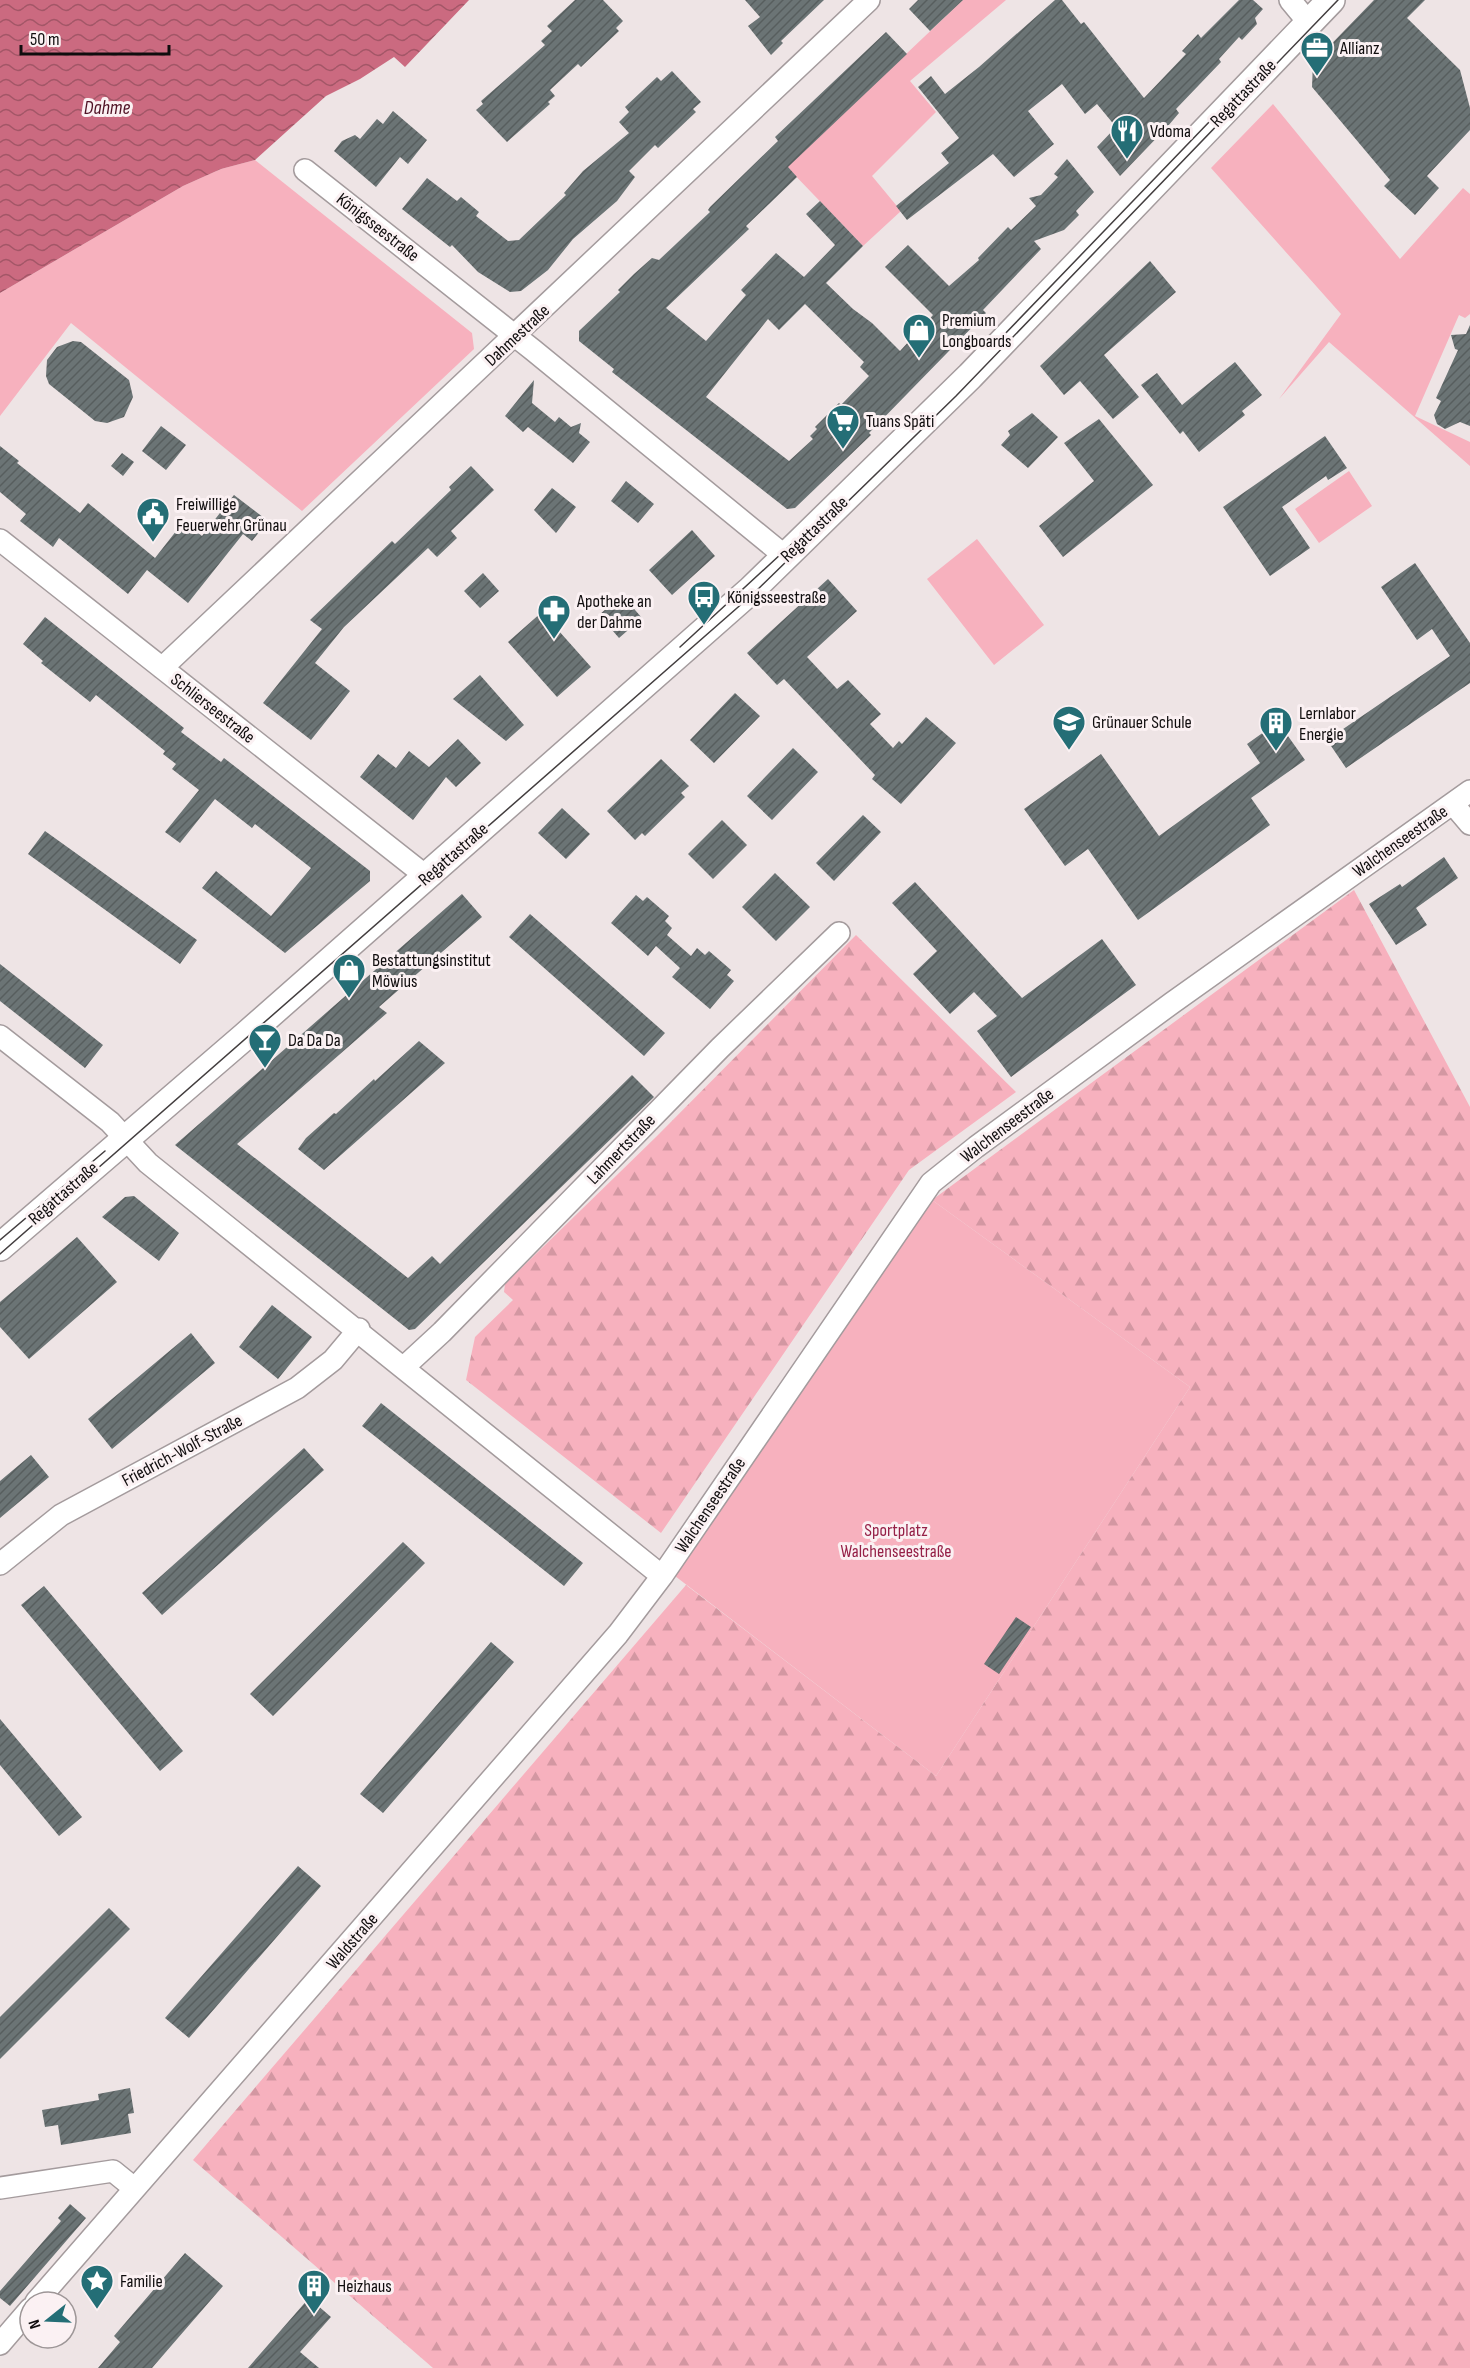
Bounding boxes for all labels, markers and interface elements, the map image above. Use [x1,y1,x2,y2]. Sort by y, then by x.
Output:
scale bar [21,18,170,56]
text: 50 m [30,29,60,50]
office icon: Allianz [1299,30,1335,77]
place label: Allianz [1339,38,1380,59]
street label: Regattastraße [1206,55,1281,131]
water label: Dahme [84,96,130,120]
restaurant icon: Vdoma [1109,113,1145,160]
place label: Vdoma [1150,121,1191,142]
street label: Königsseestraße [332,189,423,266]
street label: Dahmestraße [481,300,554,371]
place label: Premium Longboards [942,310,1012,352]
shop icon: Premium Longboards [901,312,937,359]
supermarket icon: Tuans Späti [825,403,861,450]
place label: Tuans Späti [866,411,934,432]
street label: Regattastraße [776,492,852,567]
place label: Freiwillige Feuerwehr Grünau [176,494,287,536]
public building icon: Freiwillige Feuerwehr Grünau [135,496,171,543]
bus stop icon: Königsseestraße [686,579,722,626]
place label: Königsseestraße [727,587,826,608]
place label: Apotheke an der Dahme [576,591,652,633]
pharmacy icon: Apotheke an der Dahme [536,593,572,640]
street label: Schlierseestraße [166,669,259,748]
place label: Lernlabor Energie [1299,703,1356,745]
school or university icon: Grünauer Schule [1051,704,1087,751]
building icon: Lernlabor Energie [1258,705,1294,752]
place label: Grünauer Schule [1092,712,1192,733]
street label: Walchenseestraße [1349,801,1452,882]
street label: Regattastraße [414,818,493,890]
place label: Bestattungsinstitut Möwius [372,950,491,992]
shop icon: Bestattungsinstitut Möwius [331,952,367,999]
bar icon: Da Da Da [247,1022,283,1069]
place label: Da Da Da [288,1030,341,1051]
street label: Walchenseestraße [957,1084,1058,1167]
street label: Lahmertstraße [583,1110,660,1189]
street label: Regattastraße [24,1157,103,1229]
street label: Friedrich-Wolf-Straße [119,1410,246,1491]
street label: Walchenseestraße [671,1453,750,1557]
park label: Sportplatz Walchenseestraße [841,1520,951,1562]
street label: Waldstraße [322,1909,382,1974]
place icon: Familie [79,2263,115,2310]
building icon: Heizhaus [296,2268,332,2315]
place label: Familie [120,2271,163,2292]
place label: Heizhaus [337,2276,392,2297]
north arrow [18,2290,78,2350]
text: N [25,2317,46,2331]

